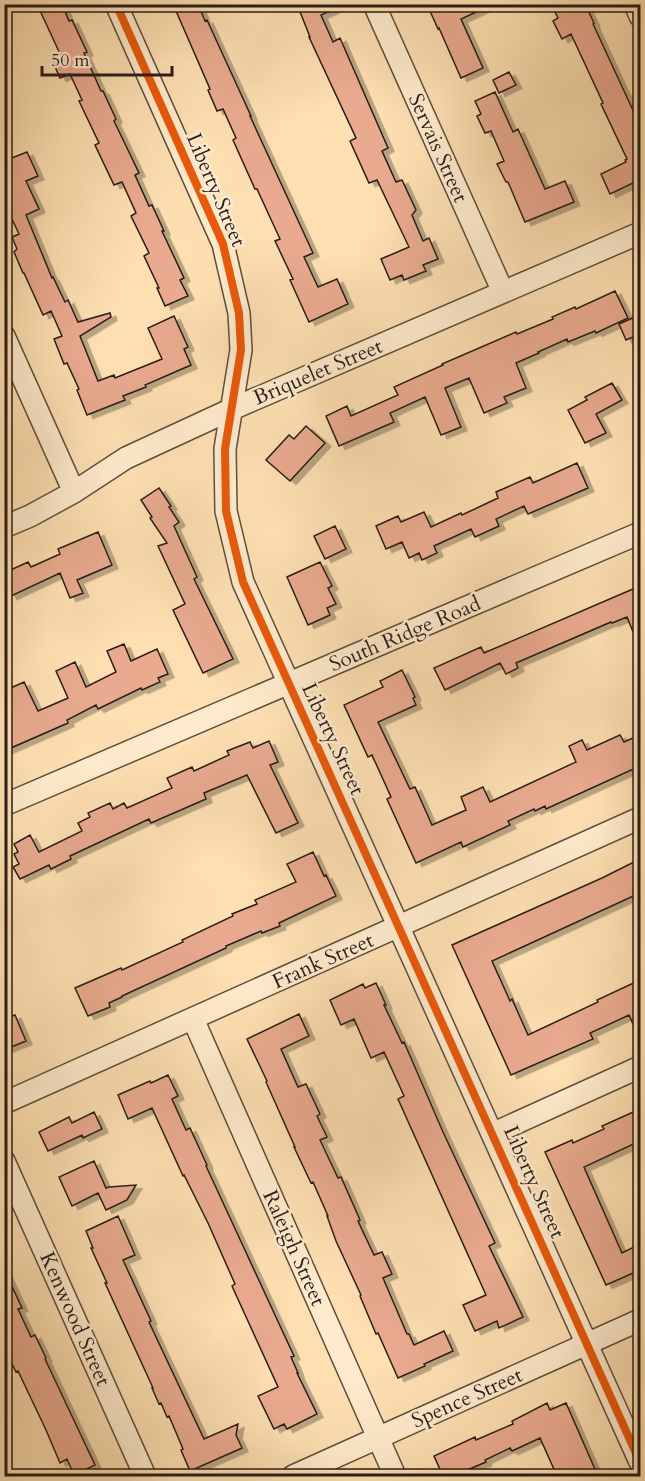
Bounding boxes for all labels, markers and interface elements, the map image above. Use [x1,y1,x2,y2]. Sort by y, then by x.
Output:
scale bar [42,39,172,77]
text: 50 m [51,48,90,73]
street label: Servais Street [401,89,475,207]
street label: Liberty Street [179,129,253,252]
street label: Briquelet Street [249,332,387,412]
street label: South Ridge Road [325,589,485,679]
street label: Liberty Street [294,678,372,800]
street label: Frank Street [268,926,379,996]
street label: Liberty Street [496,1121,572,1243]
street label: Raleigh Street [256,1186,333,1311]
street label: Kenwood Street [32,1247,118,1391]
street label: Spence Street [407,1361,527,1435]

